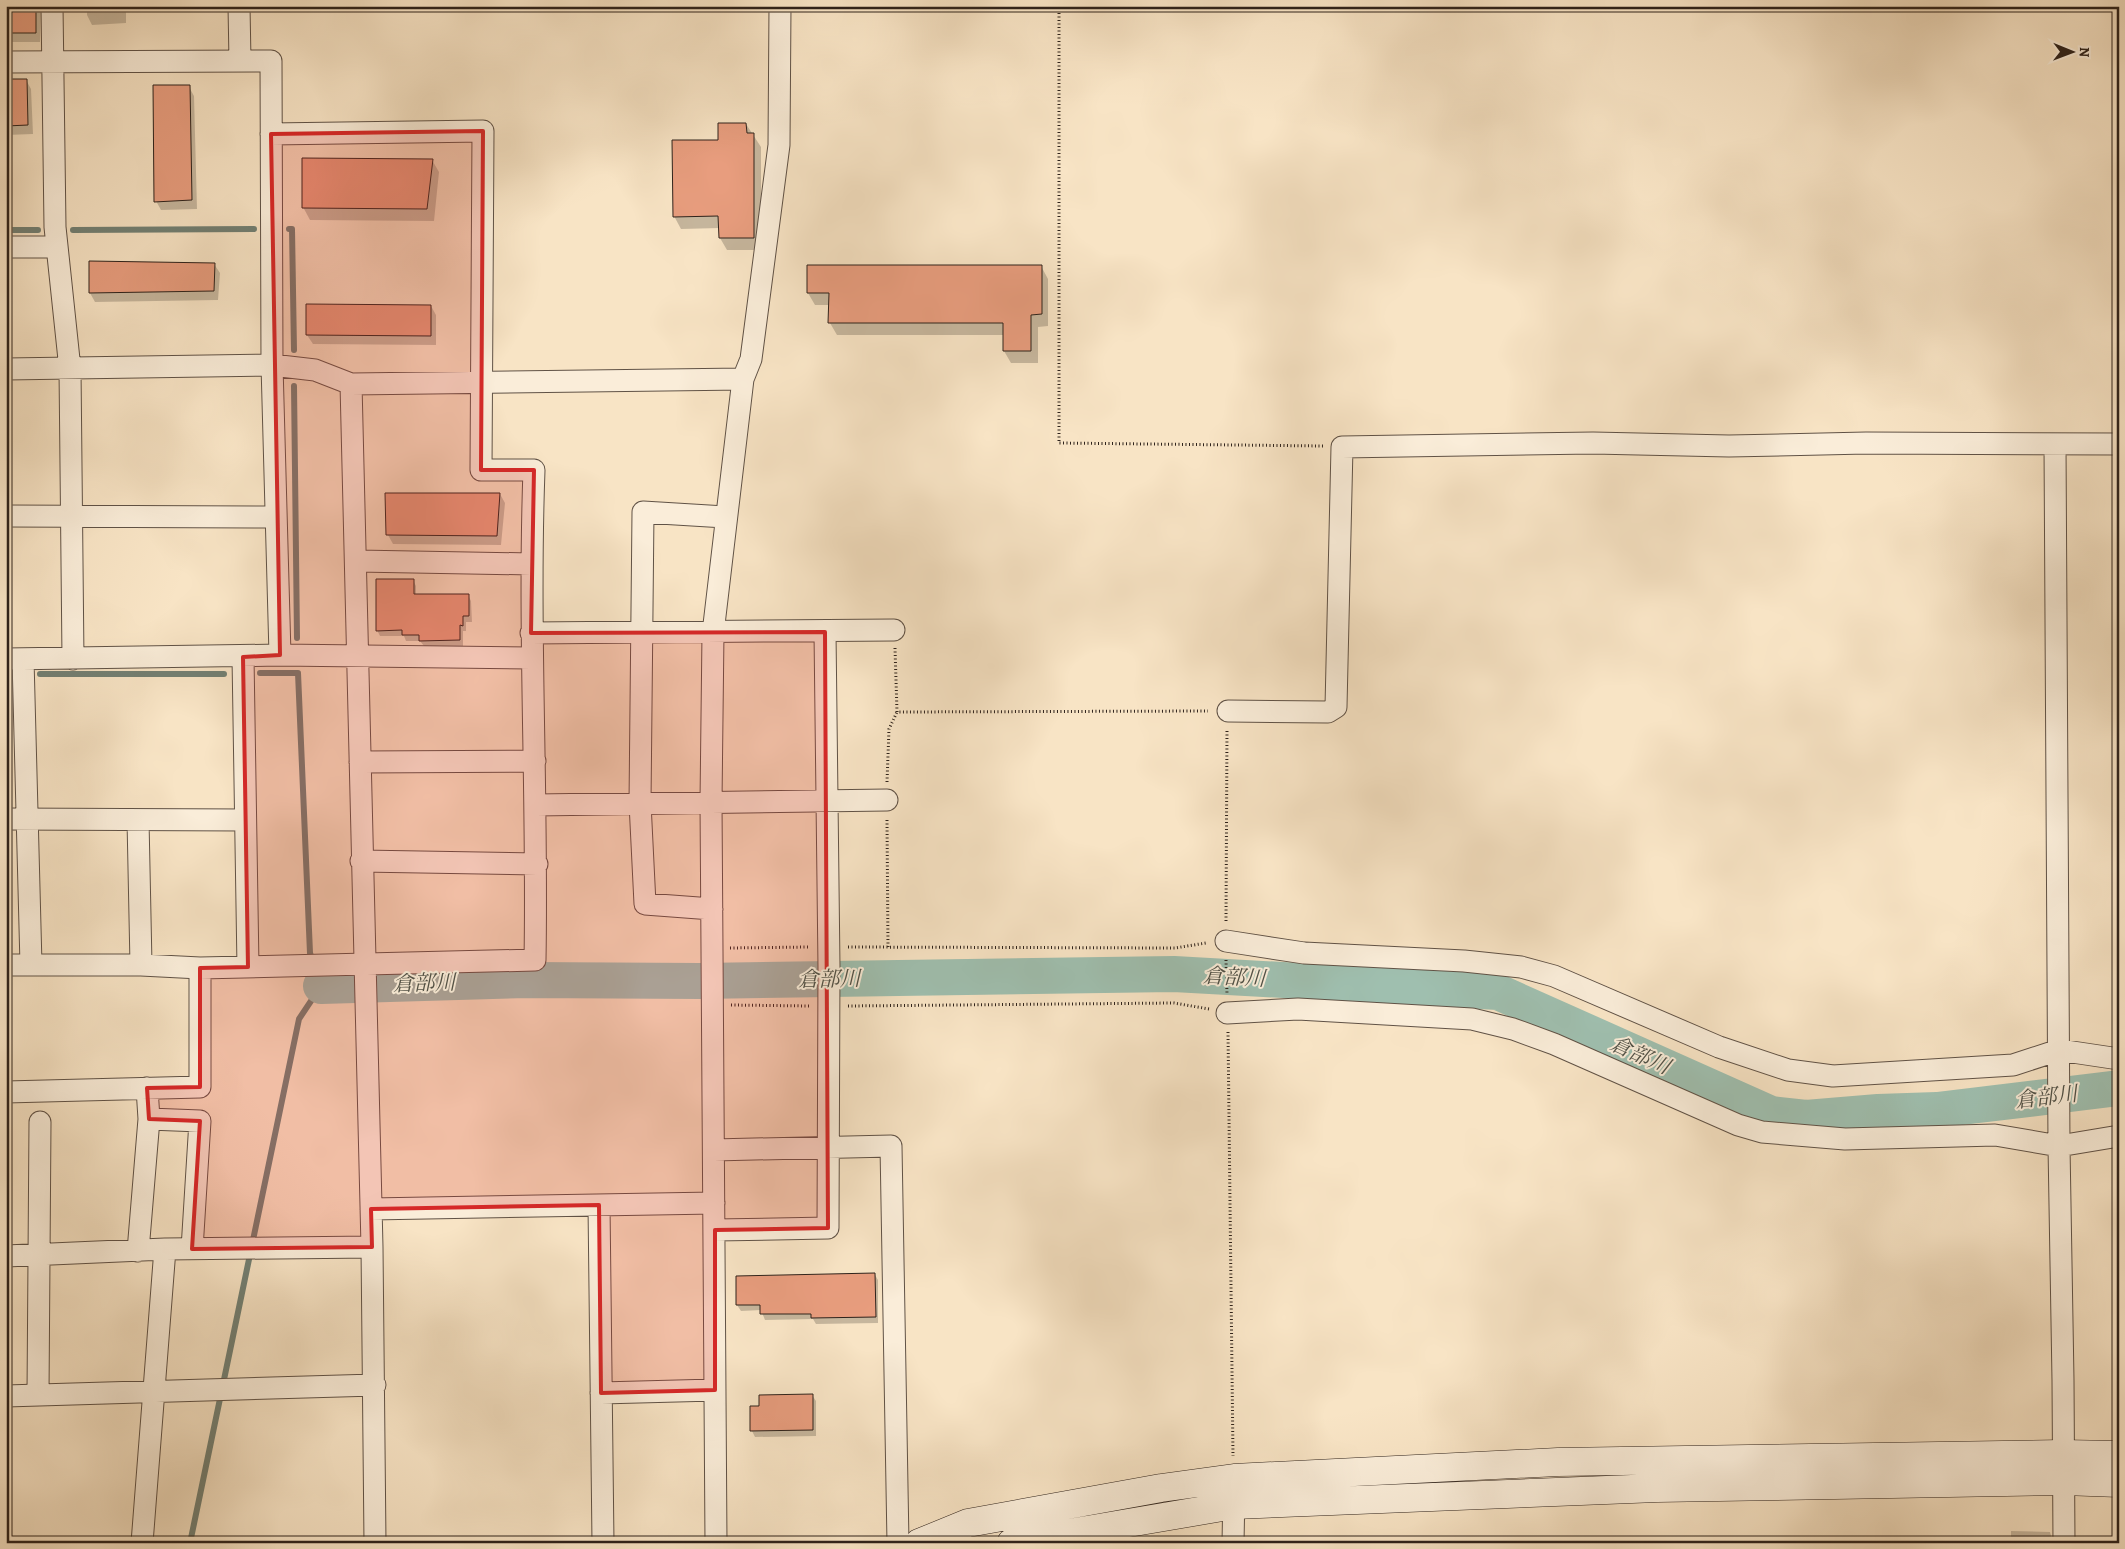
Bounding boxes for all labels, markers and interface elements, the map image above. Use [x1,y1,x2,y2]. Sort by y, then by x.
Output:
north arrow [2048,28,2098,78]
text: N [2075,47,2094,57]
water label: 倉部川 [1202,961,1268,993]
water label: 倉部川 [797,964,863,994]
water label: 倉部川 [392,968,458,998]
water label: 倉部川 [1606,1029,1676,1081]
water label: 倉部川 [2013,1079,2081,1115]

